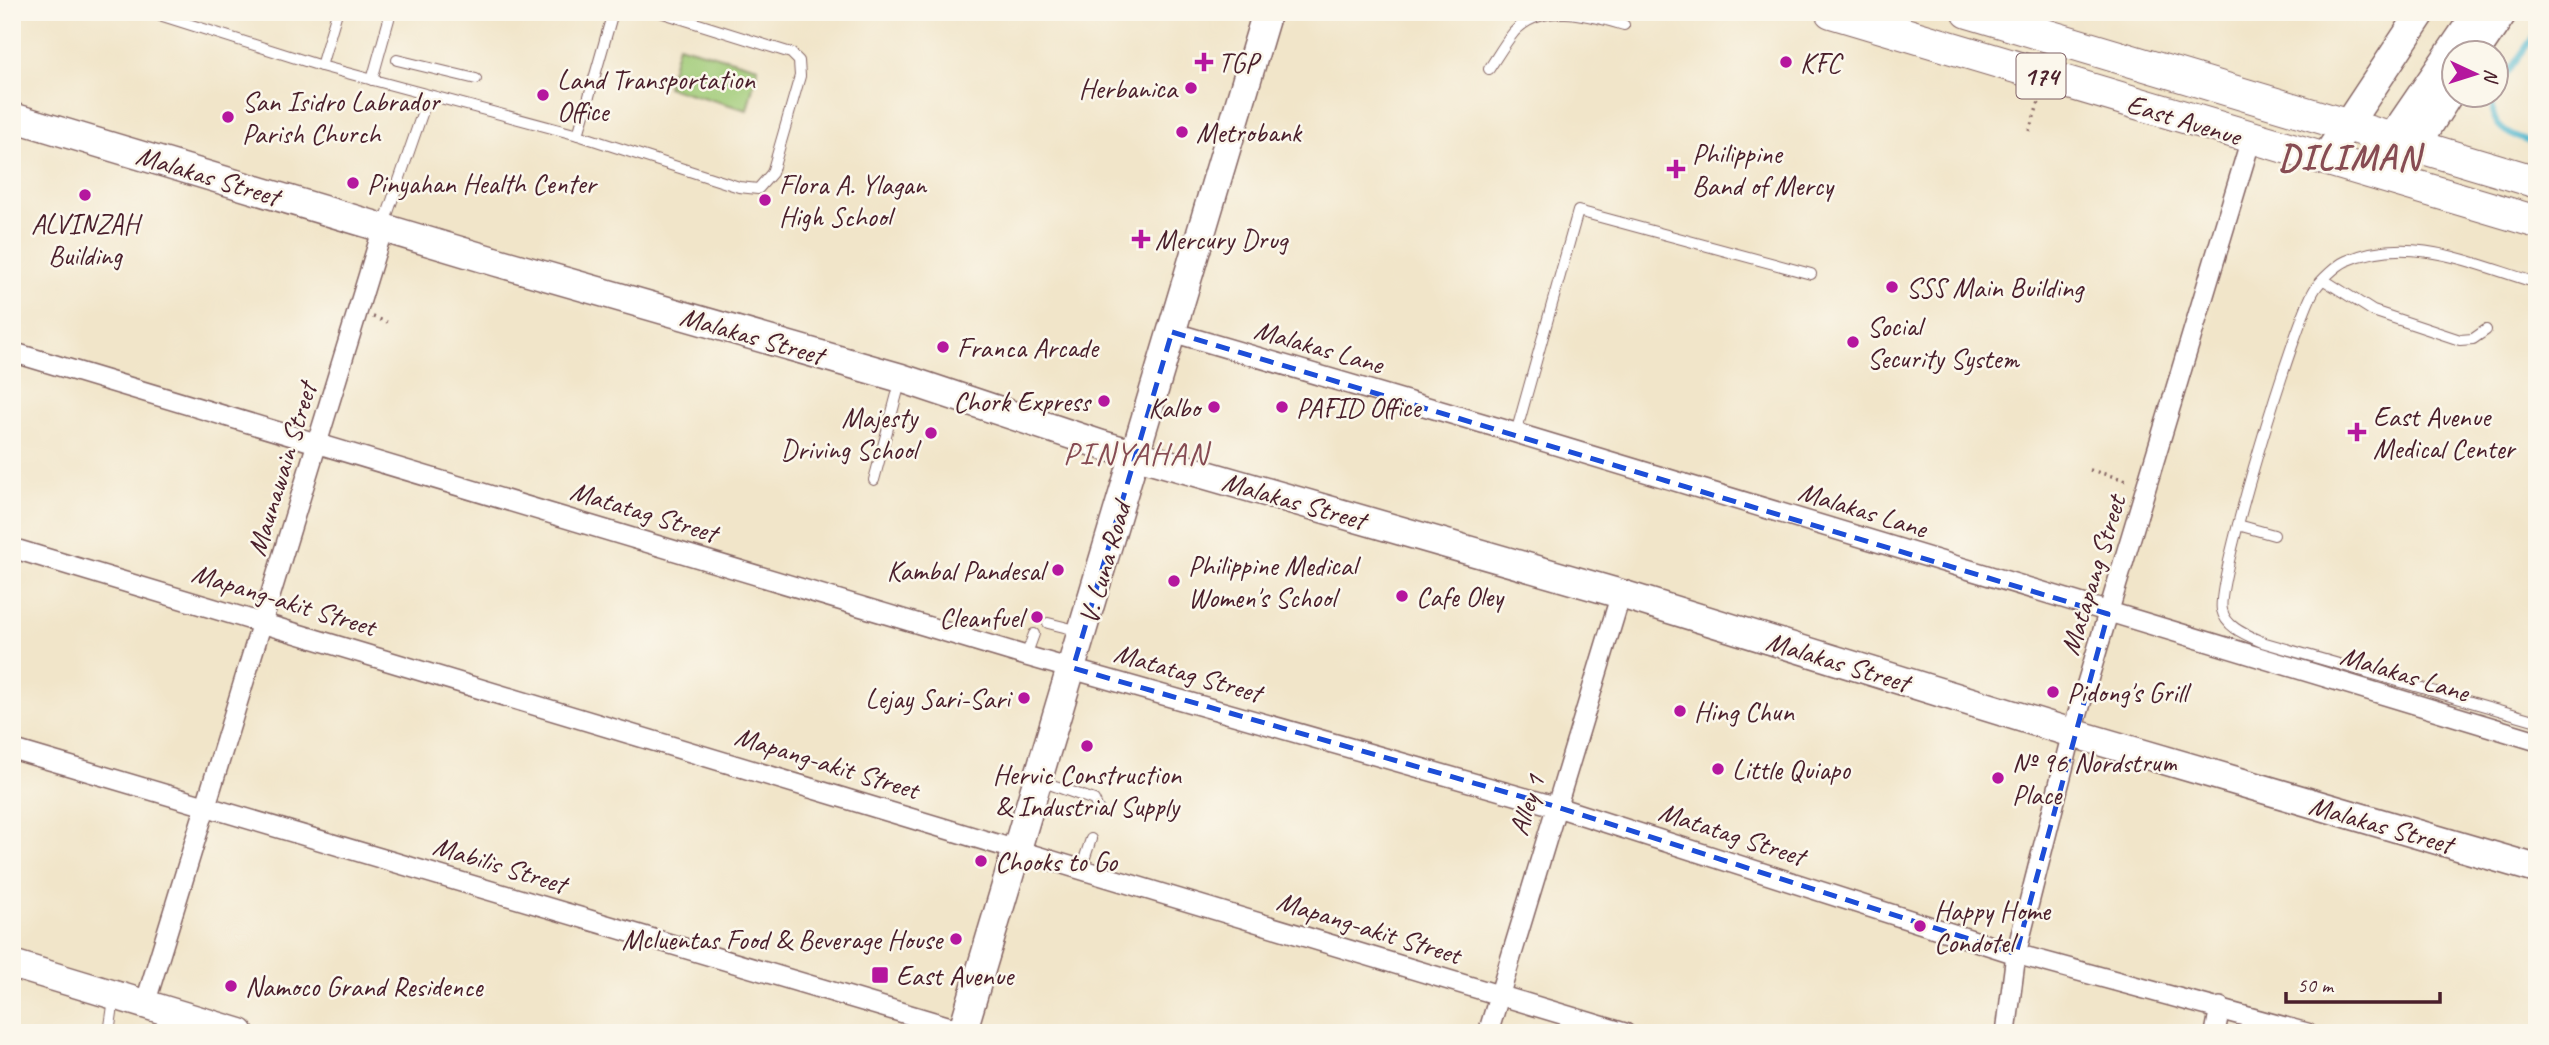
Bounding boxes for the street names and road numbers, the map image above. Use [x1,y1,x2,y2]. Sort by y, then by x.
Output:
road number: 174 [2016,54,2066,99]
street label: East Avenue [2123,86,2247,154]
street label: Malakas Street [132,137,287,215]
street label: Malakas Street [676,298,831,374]
street label: Malakas Lane [1250,311,1389,382]
street label: Maunawain Street [239,375,325,560]
street label: Malakas Street [1218,463,1373,539]
street label: Matatag Street [566,473,725,551]
street label: Malakas Lane [1795,473,1933,546]
street label: Matapang Street [2052,489,2134,659]
street label: V. Luna Road [1070,494,1140,628]
street label: Mapang-akit Street [188,555,382,645]
street label: Malakas Street [1762,623,1917,701]
street label: Matatag Street [1110,635,1269,711]
street label: Malakas Lane [2337,637,2475,710]
street label: Mapang-akit Street [731,718,925,808]
street label: Alley 1 [1501,769,1553,840]
street label: Malakas Street [2305,787,2460,863]
street label: Matatag Street [1654,793,1813,875]
street label: Mabilis Street [429,828,574,902]
street label: Mapang-akit Street [1273,883,1467,973]

